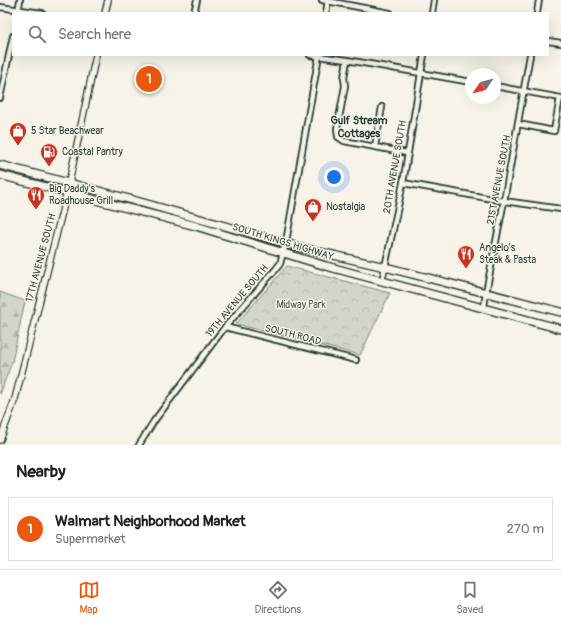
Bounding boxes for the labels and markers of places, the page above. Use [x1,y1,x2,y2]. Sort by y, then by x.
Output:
pin: 1 [136,64,162,94]
shop icon: 5 Star Beachwear [8,121,28,146]
place label: 5 Star Beachwear [31,125,104,137]
fuel station icon: Coastal Pantry [39,142,59,167]
place label: Coastal Pantry [62,146,124,158]
place label: Big Daddy's Roadhouse Grill [49,183,113,207]
restaurant icon: Big Daddy's Roadhouse Grill [26,185,46,210]
shop icon: Nostalgia [303,197,323,222]
place label: Nostalgia [326,201,365,213]
place label: Angelo's Steak & Pasta [479,242,536,266]
restaurant icon: Angelo's Steak & Pasta [456,244,476,269]

